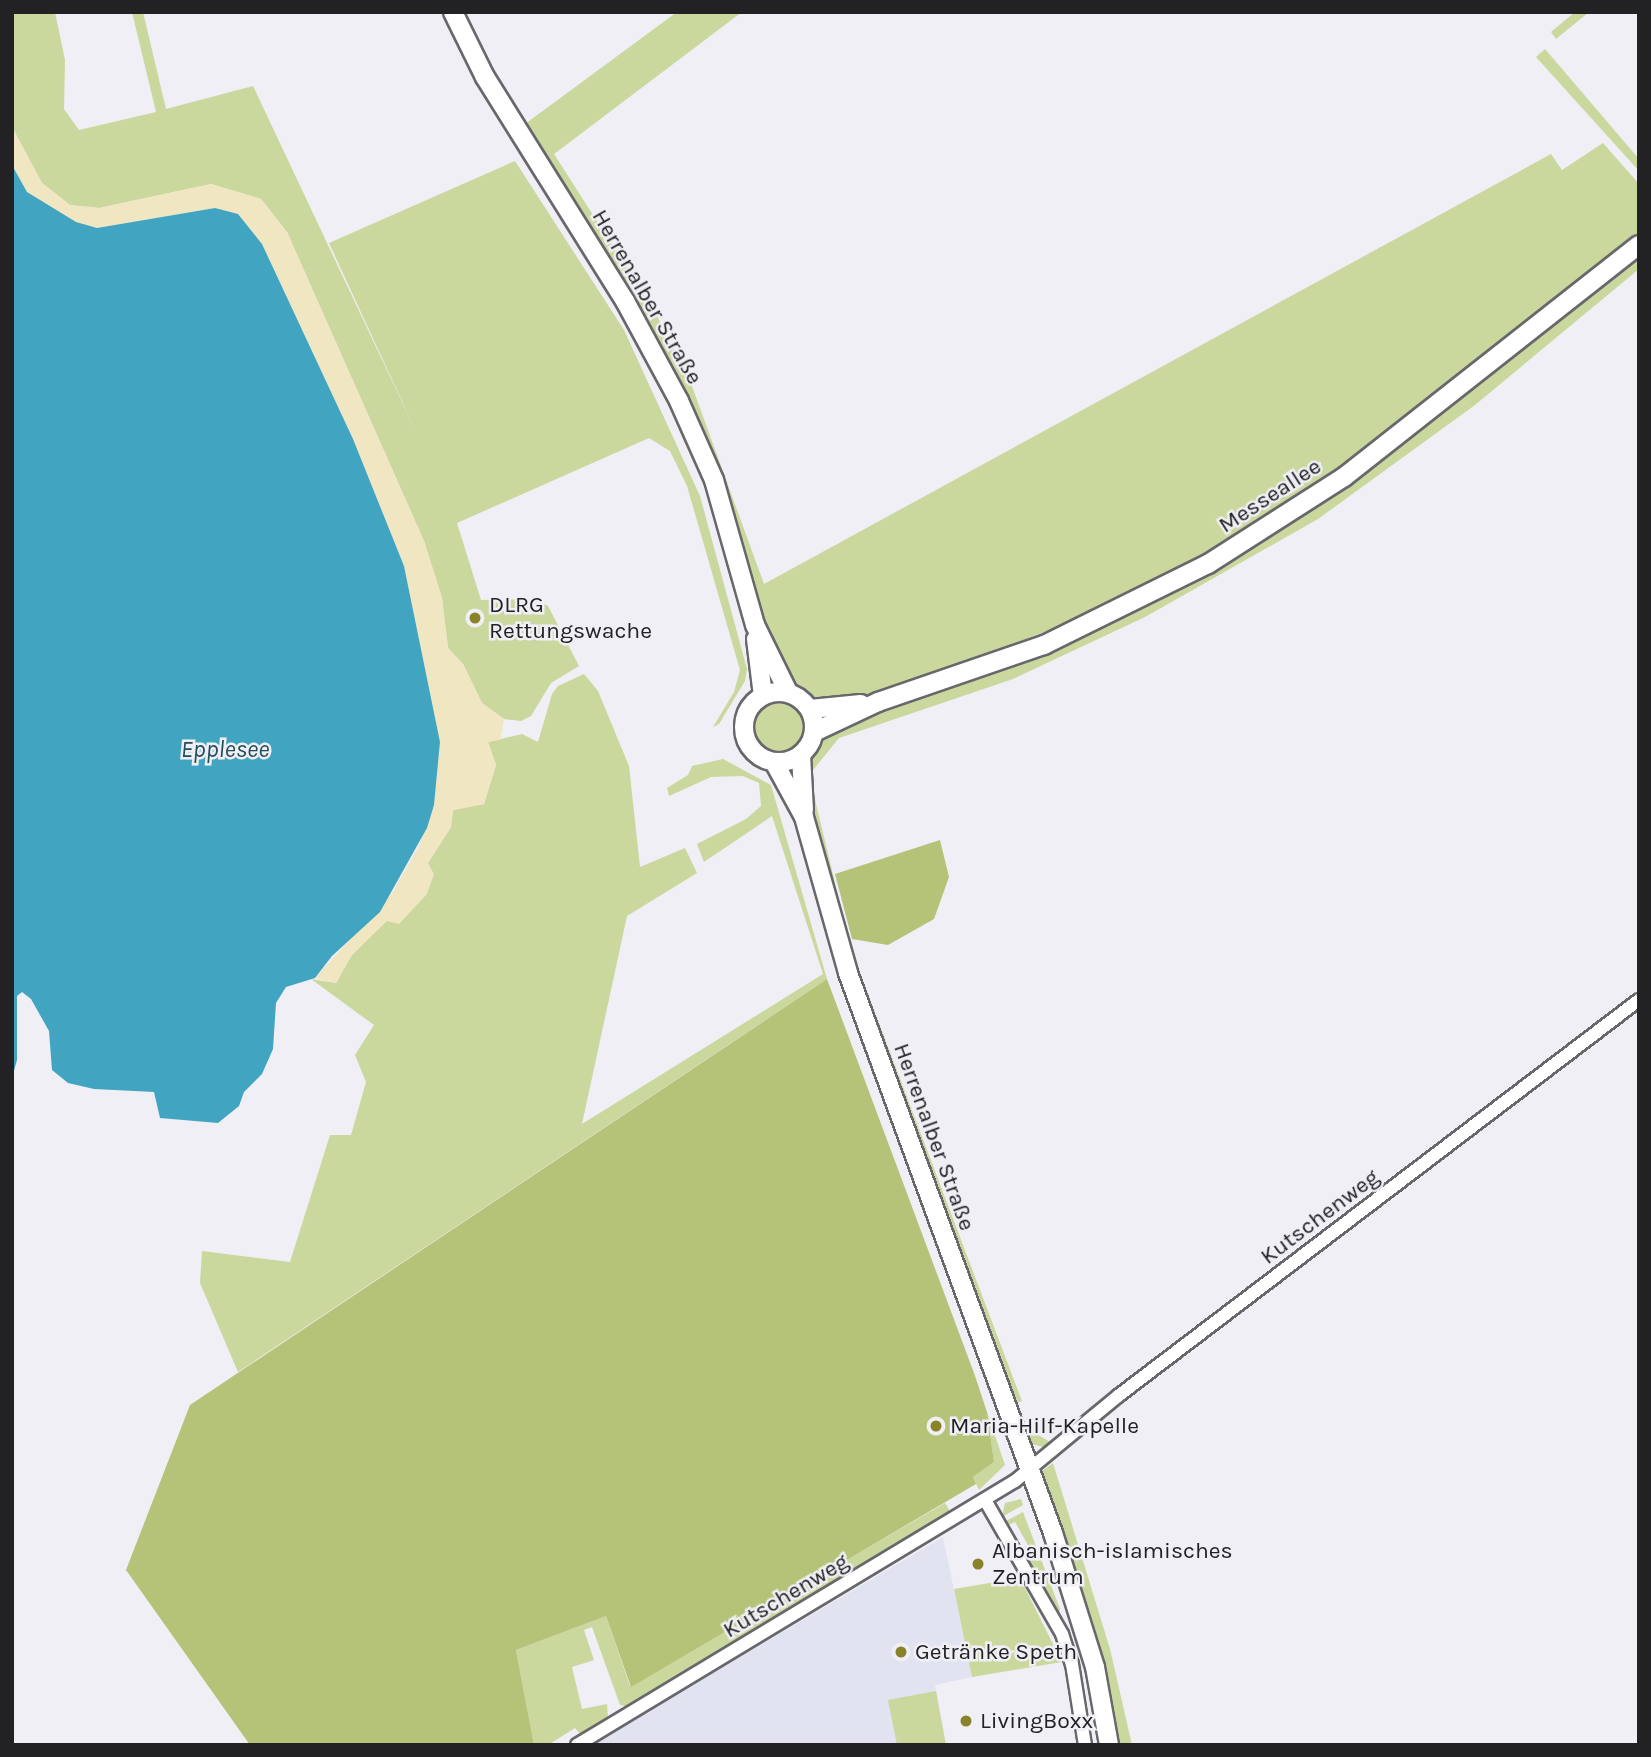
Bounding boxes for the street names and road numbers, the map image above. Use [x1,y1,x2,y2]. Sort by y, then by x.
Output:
street label: Herrenalber Straße [586,205,708,389]
street label: Messeallee [1214,453,1326,539]
street label: Herrenalber Straße [887,1040,981,1234]
street label: Kutschenweg [1255,1163,1385,1271]
street label: Kutschenweg [718,1548,854,1644]

